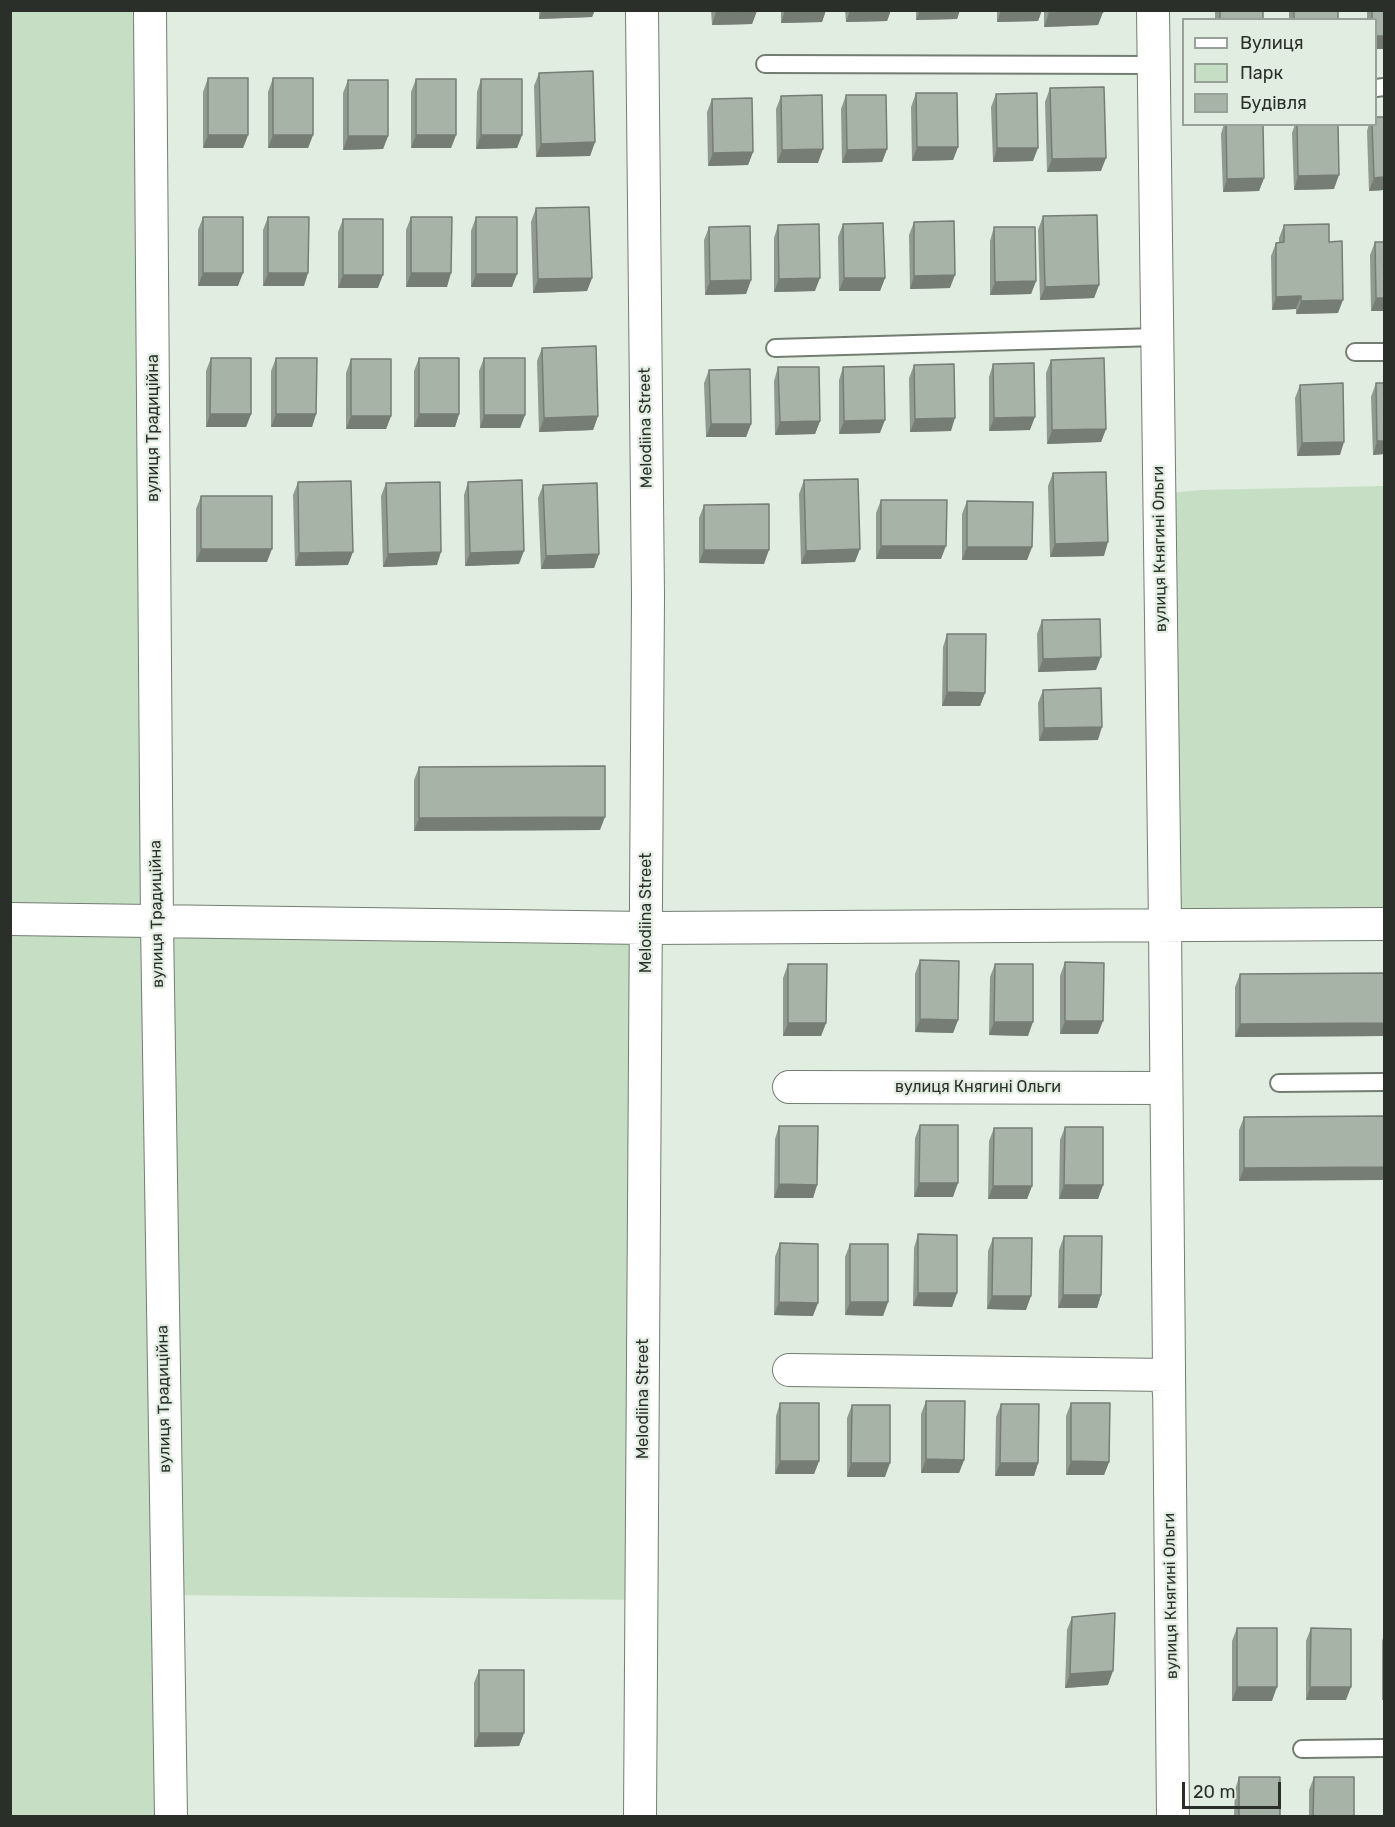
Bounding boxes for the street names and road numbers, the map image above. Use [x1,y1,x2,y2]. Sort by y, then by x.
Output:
street label: вулиця Традиційна [143,354,163,502]
street label: Melodiina Street [635,367,657,489]
street label: вулиця Княгині Ольги [1149,466,1171,632]
street label: вулиця Традиційна [146,840,168,988]
street label: Melodiina Street [636,853,656,973]
street label: вулиця Княгині Ольги [895,1077,1061,1097]
street label: вулиця Традиційна [153,1325,175,1473]
street label: Melodiina Street [633,1339,653,1459]
street label: вулиця Княгині Ольги [1160,1513,1182,1679]

